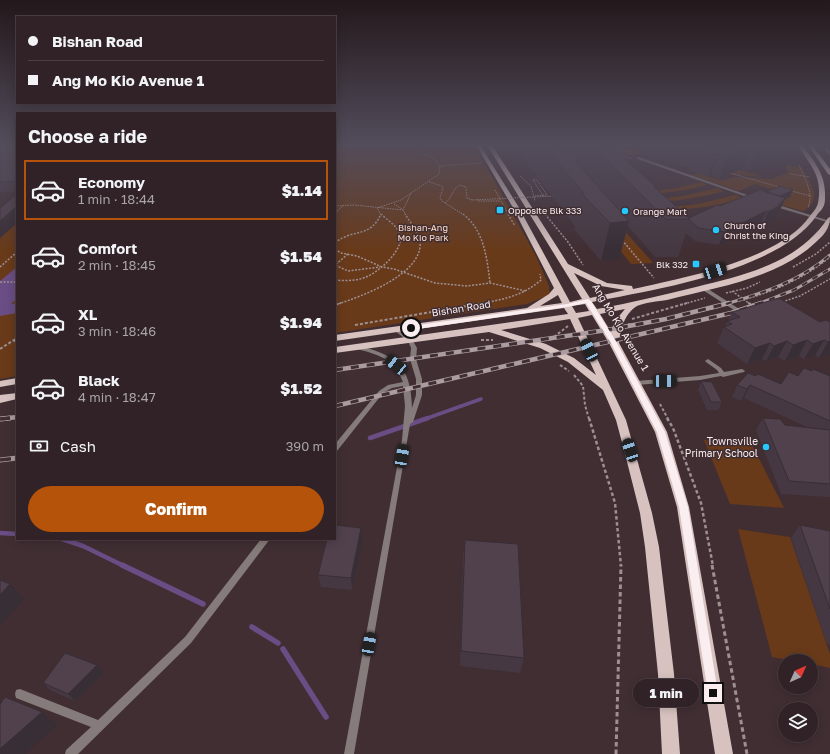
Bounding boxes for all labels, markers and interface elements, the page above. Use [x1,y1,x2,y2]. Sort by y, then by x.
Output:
text: Bishan Road [52,32,143,50]
text: Ang Mo Kio Avenue 1 [52,71,204,89]
text: Choose a ride [28,125,147,147]
icon: car [30,172,66,208]
text: Economy [78,173,145,191]
text: $1.14 [282,181,322,199]
text: 1 min · 18:44 [78,191,155,207]
marker: Opposite Blk 333 [495,205,505,215]
place label: Opposite Blk 333 [508,205,581,216]
marker: Orange Mart [620,206,630,216]
place label: Orange Mart [633,206,687,217]
place label: Church of Christ the King [724,220,789,241]
park label: Bishan-Ang Mo Kio Park [397,222,449,243]
marker: Church of Christ the King [711,225,721,235]
icon: car [30,238,66,274]
text: Comfort [78,239,137,257]
text: $1.54 [280,247,322,265]
text: 2 min · 18:45 [78,257,156,273]
place label: Blk 332 [656,259,688,270]
marker: Blk 332 [691,259,701,269]
car [702,262,728,280]
street label: Ang Mo Kio Avenue 1 [590,281,652,373]
street label: Bishan Road [431,297,491,319]
icon: car [30,304,66,340]
text: XL [78,305,97,323]
text: $1.94 [280,313,322,331]
route start [402,319,420,337]
text: 3 min · 18:46 [78,323,156,339]
car [578,337,600,363]
car [383,353,409,377]
icon: car [30,370,66,406]
text: Black [78,371,120,389]
car [653,375,677,387]
text: $1.52 [280,379,322,397]
text: 4 min · 18:47 [78,389,156,405]
icon: cash [28,435,50,457]
place label: Townsville Primary School [685,435,758,459]
text: Cash [60,437,96,455]
car [621,437,639,463]
text: 390 m [286,438,324,454]
marker: Townsville Primary School [761,442,771,452]
car [394,443,410,469]
button: Confirm [28,486,324,532]
car [361,631,377,657]
north arrow [778,654,818,694]
map controls [778,654,818,742]
callout: 1 min [633,679,699,707]
route end [704,684,722,702]
text: 1 min [649,685,683,701]
button: layers [778,702,818,742]

